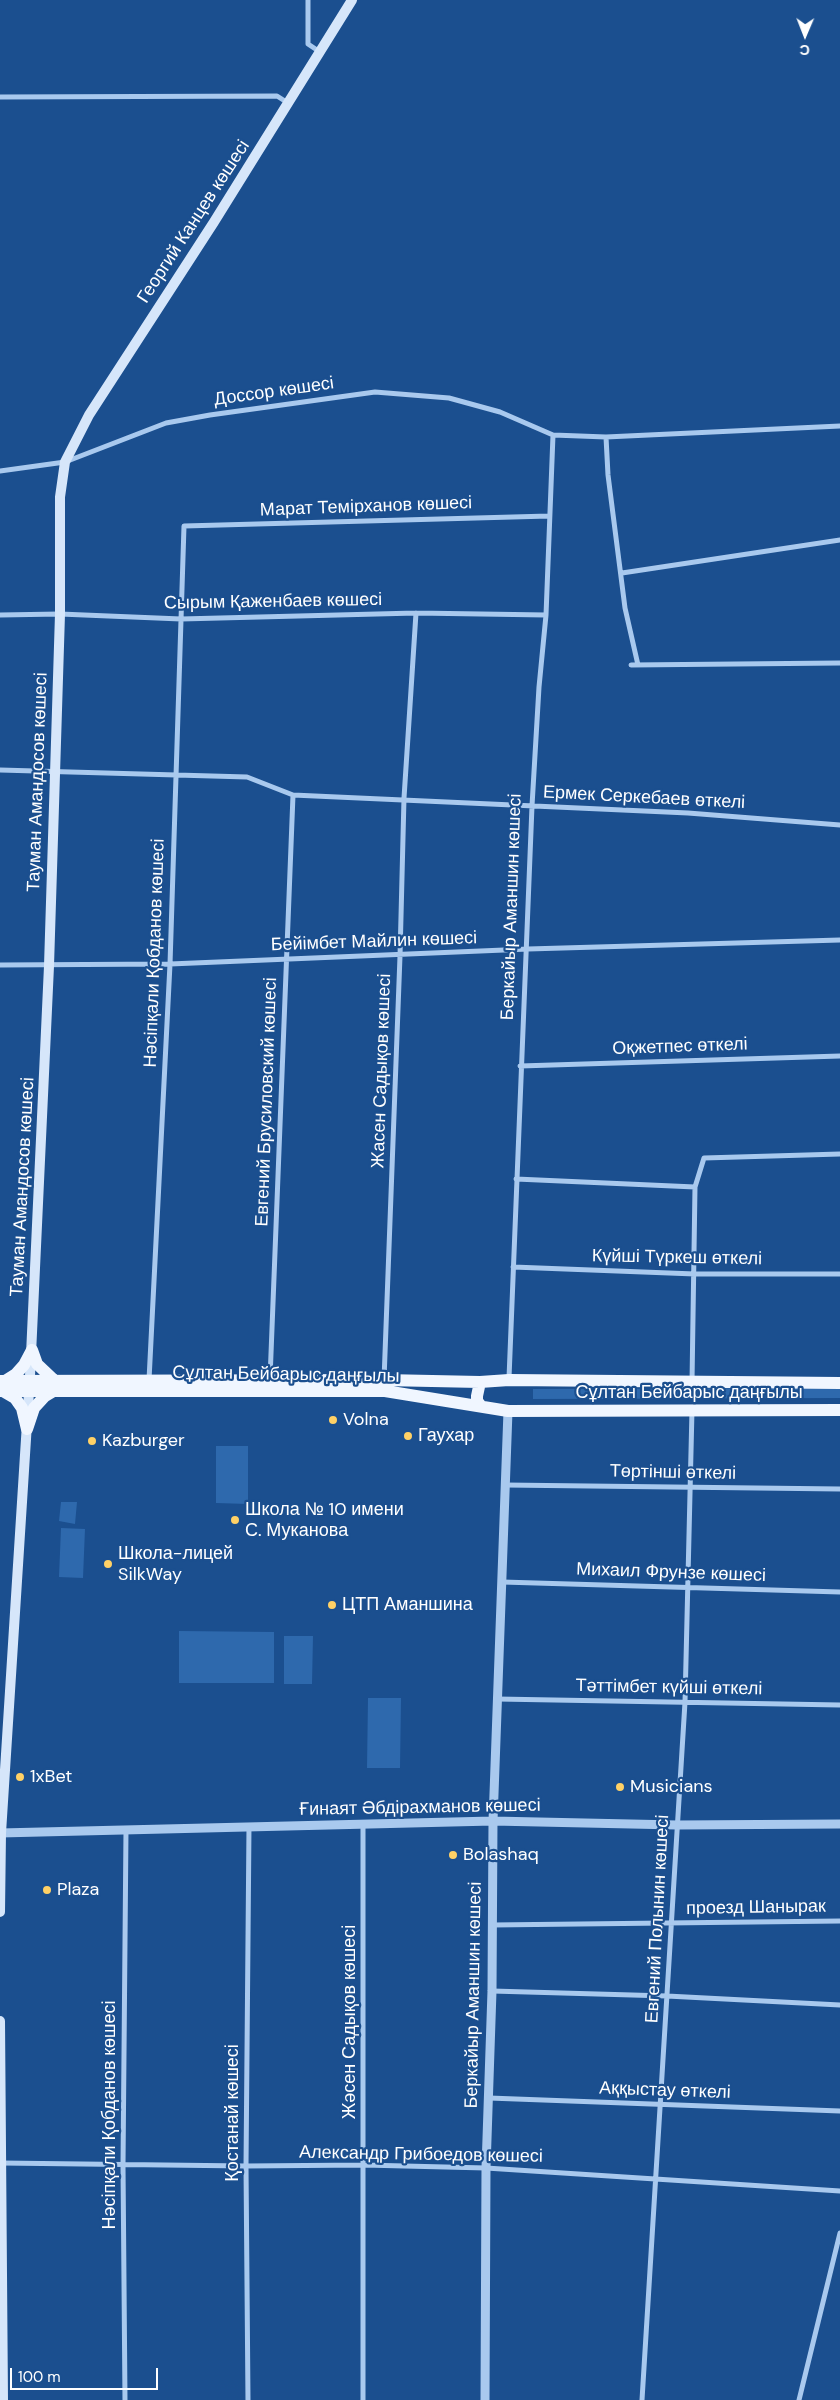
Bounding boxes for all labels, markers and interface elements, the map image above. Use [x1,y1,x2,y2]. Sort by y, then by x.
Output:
north arrow [780,10,830,60]
text: С [800,41,810,59]
street label: Георгий Канцев көшесі [133,136,255,308]
street label: Доссор көшесі [213,373,335,411]
street label: Марат Темірханов көшесі [259,492,473,522]
street label: Сырым Қаженбаев көшесі [164,589,382,615]
street label: Тауман Амандосов көшесі [23,672,53,892]
street label: Ермек Серкебаев өткелі [542,782,746,814]
street label: Беркайыр Аманшин көшесі [497,793,527,1021]
street label: Нәсіпқали Қобданов көшесі [140,838,170,1068]
street label: Бейімбет Майлин көшесі [270,928,478,956]
street label: Жасен Садықов көшесі [368,973,396,1169]
street label: Евгений Брусиловский көшесі [252,977,282,1227]
street label: Оқжетпес өткелі [612,1034,748,1060]
street label: Тауман Амандосов көшесі [6,1077,40,1297]
street label: Күйші Түркеш өткелі [592,1246,762,1270]
street label: Сұлтан Бейбарыс даңғылы [172,1362,400,1388]
street label: Сұлтан Бейбарыс даңғылы [575,1382,803,1404]
place label: Volna [343,1409,389,1431]
marker: Volna [327,1414,339,1426]
place label: Гаухар [418,1425,474,1447]
place label: Kazburger [102,1430,185,1452]
marker: Гаухар [402,1430,414,1442]
marker: Kazburger [86,1435,98,1447]
street label: Төртінші өткелі [610,1461,736,1485]
place label: Школа № 10 имени С. Муканова [245,1499,404,1542]
marker: Школа № 10 имени С. Муканова [229,1514,241,1526]
place label: Школа-лицей SilkWay [118,1543,233,1586]
marker: Школа-лицей SilkWay [102,1558,114,1570]
street label: Михаил Фрунзе көшесі [576,1559,766,1587]
place label: ЦТП Аманшина [342,1594,473,1616]
marker: ЦТП Аманшина [326,1599,338,1611]
street label: Тәттімбет күйші өткелі [576,1676,762,1700]
place label: 1xBet [30,1766,72,1788]
marker: 1xBet [14,1771,26,1783]
place label: Musicians [630,1776,713,1798]
marker: Musicians [614,1781,626,1793]
street label: Ғинаят Әбдірахманов көшесі [299,1795,541,1821]
street label: Евгений Полынин көшесі [642,1814,674,2024]
place label: Bolashaq [463,1844,539,1866]
marker: Bolashaq [447,1849,459,1861]
place label: Plaza [57,1879,99,1901]
street label: Беркайыр Аманшин көшесі [461,1881,487,2109]
marker: Plaza [41,1884,53,1896]
street label: проезд Шанырак [686,1896,826,1920]
street label: Жәсен Садықов көшесі [339,1925,361,2119]
street label: Нәсіпқали Қобданов көшесі [99,2000,121,2230]
street label: Қостанай көшесі [222,2044,244,2182]
street label: Аққыстау өткелі [599,2078,731,2104]
street label: Александр Грибоедов көшесі [299,2142,543,2168]
scale bar [12,2358,160,2390]
text: 100 m [18,2367,61,2387]

